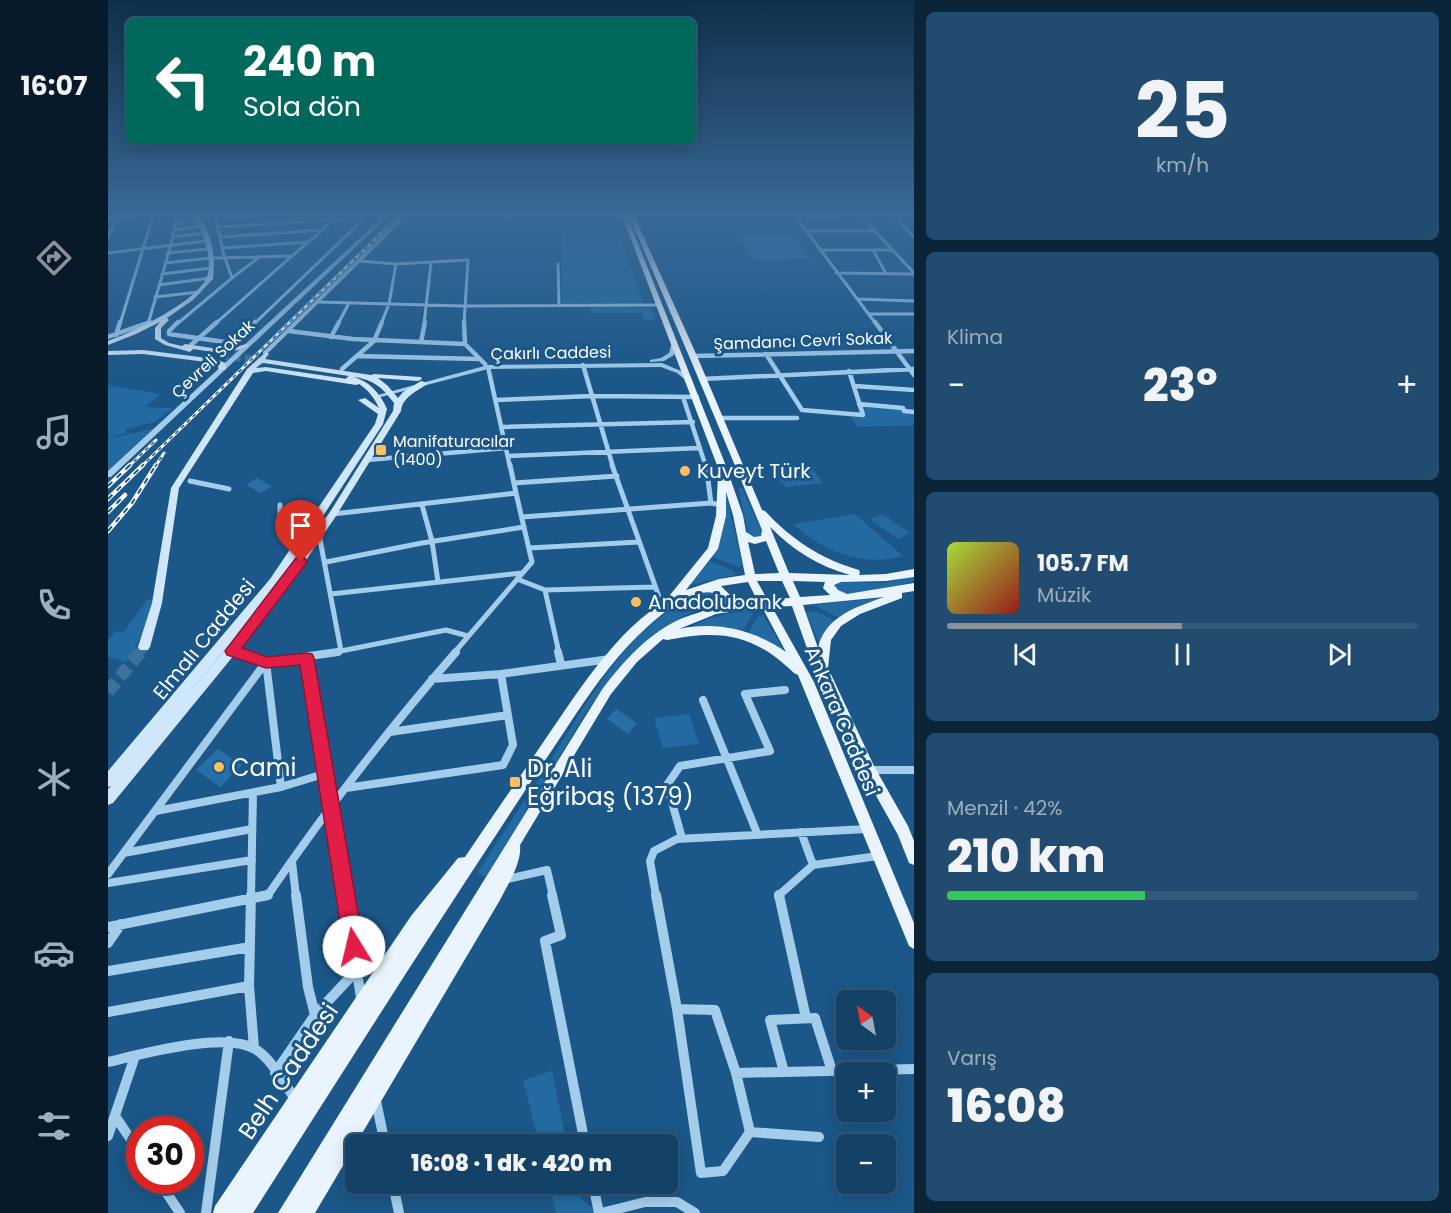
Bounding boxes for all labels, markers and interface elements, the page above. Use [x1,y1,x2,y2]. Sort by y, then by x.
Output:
text: 240 m [243,32,376,91]
icon: left [144,42,222,120]
text: 25 [1135,56,1230,165]
text: 16:07 [20,67,88,104]
text: Sola dön [243,88,361,125]
text: km/h [1156,151,1209,179]
icon: directions [33,237,75,279]
street label: Çevreli Sokak [166,314,260,404]
text: Klima [947,323,1003,351]
street label: Şamdancı Cevri Sokak [713,326,894,356]
street label: Çakırlı Caddesi [491,340,611,366]
text: 23° [1143,354,1218,417]
text: − [947,362,965,409]
text: + [1395,362,1418,409]
icon: music [33,411,75,453]
place label: Manifaturacılar (1400) [393,430,515,471]
marker: Manifaturacılar (1400) [374,443,388,457]
place label: Kuveyt Türk [697,457,811,485]
marker: Kuveyt Türk [678,464,692,478]
pin [275,500,326,562]
icon: arrive [284,509,317,542]
text: 105.7 FM [1037,548,1129,579]
street label: Elmalı Caddesi [146,573,262,705]
text: Müzik [1037,581,1091,609]
icon: phone [33,584,75,626]
place label: Anadolubank [648,588,783,616]
marker: Anadolubank [629,595,643,609]
icon: previous [1009,638,1042,671]
icon: pause [1166,638,1199,671]
icon: next [1323,638,1356,671]
street label: Ankara Caddesi [798,642,886,800]
place label: Cami [231,751,296,784]
place label: Dr. Ali Eğribaş (1379) [527,752,694,813]
icon: climate [33,758,75,800]
marker: Cami [212,760,226,774]
marker: Dr. Ali Eğribaş (1379) [508,775,522,789]
text: Menzil · 42% [947,794,1063,822]
text: 210 km [947,825,1105,888]
position arrow [322,915,386,979]
icon: car [33,932,75,974]
north arrow [836,990,896,1050]
map controls [836,990,896,1194]
street label: Belh Caddesi [230,996,346,1146]
text: Varış [947,1044,997,1072]
button: + [836,1062,896,1122]
text: 16:08 [947,1075,1066,1138]
icon: filters [33,1105,75,1147]
speed limit sign: 30 [126,1116,204,1194]
button: − [836,1134,896,1194]
text: 16:08 · 1 dk · 420 m [411,1148,612,1179]

